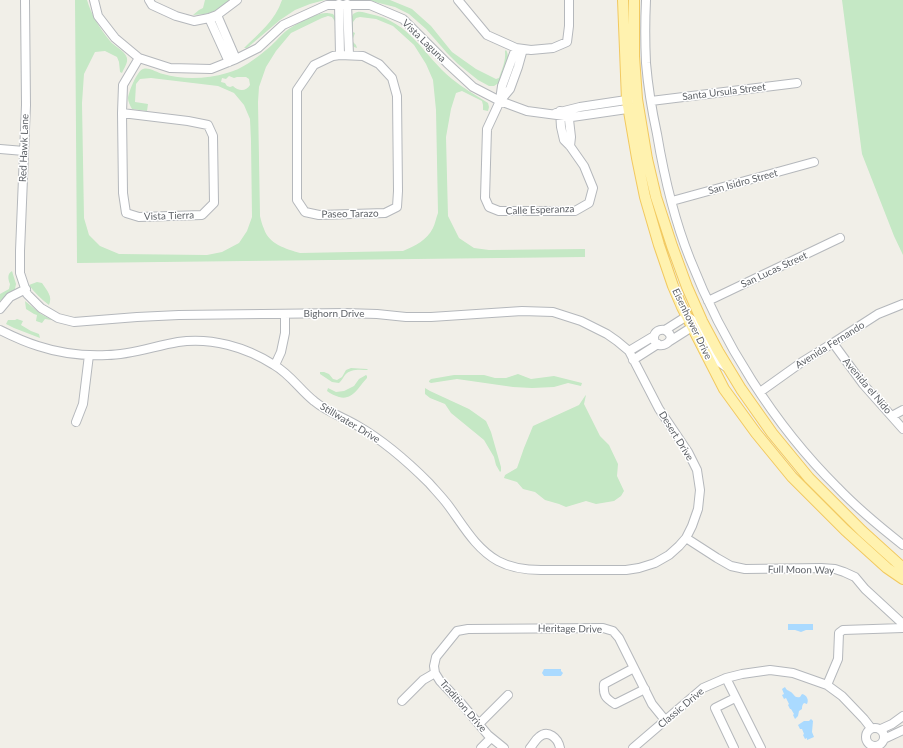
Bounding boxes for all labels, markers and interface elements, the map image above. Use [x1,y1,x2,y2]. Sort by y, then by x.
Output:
street label: Vista Laguna [400,17,448,65]
street label: Santa Ursula Street [682,81,766,103]
street label: Red Hawk Lane [17,114,31,182]
street label: San Isidro Street [707,167,779,197]
street label: Calle Esperanza [505,203,575,217]
street label: Paseo Tarazo [321,208,379,220]
street label: Vista Tierra [144,209,194,223]
street label: San Lucas Street [739,249,809,291]
street label: Eisenhower Drive [670,286,714,362]
street label: Bighorn Drive [304,308,364,320]
street label: Avenida Fernando [793,319,867,371]
street label: Avenida el Nido [840,356,894,416]
street label: Stillwater Drive [318,400,382,446]
street label: Desert Drive [656,409,696,463]
street label: Full Moon Way [768,563,834,577]
street label: Heritage Drive [538,622,602,636]
street label: Tradition Drive [437,677,489,735]
street label: Classic Drive [656,685,706,731]

